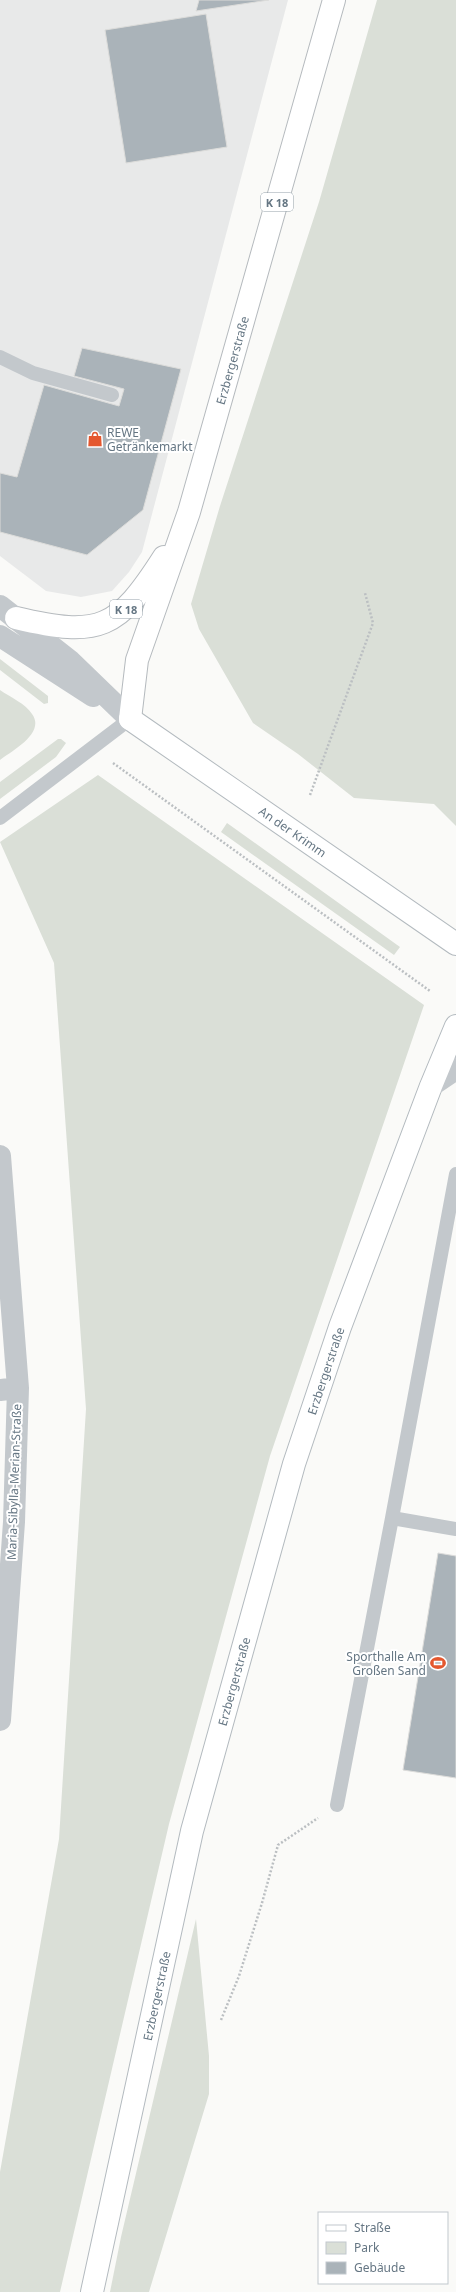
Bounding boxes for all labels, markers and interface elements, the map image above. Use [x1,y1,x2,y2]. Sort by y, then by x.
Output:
road number: K 18 [261,193,293,211]
street label: Erzbergerstraße [211,314,253,407]
place label: REWE Getränkemarkt [107,424,193,455]
shop icon: REWE Getränkemarkt [86,430,104,448]
road number: K 18 [110,600,142,618]
street label: An der Krimm [256,802,330,861]
street label: Erzbergerstraße [303,1325,348,1417]
street label: Maria-Sibylla-Merian-Straße [3,1403,25,1560]
street label: Erzbergerstraße [213,1635,254,1728]
place label: Sporthalle Am Großen Sand [346,1648,426,1679]
sports icon: Sporthalle Am Großen Sand [429,1654,447,1672]
street label: Erzbergerstraße [138,1949,174,2042]
legend [318,2212,448,2284]
text: Straße [354,2219,391,2236]
text: Park [354,2239,380,2256]
text: Gebäude [354,2259,405,2276]

